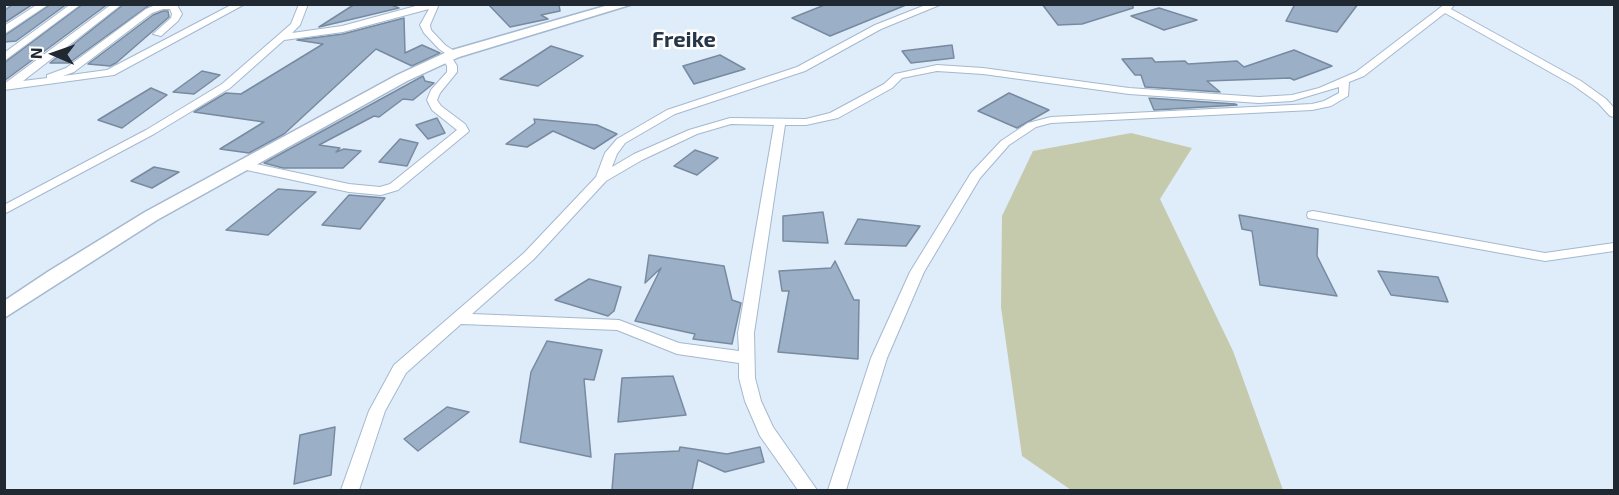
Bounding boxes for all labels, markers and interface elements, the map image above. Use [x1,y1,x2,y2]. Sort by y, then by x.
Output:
north arrow [24,24,84,84]
district label: Freike [652,27,716,53]
text: N [26,47,45,59]

